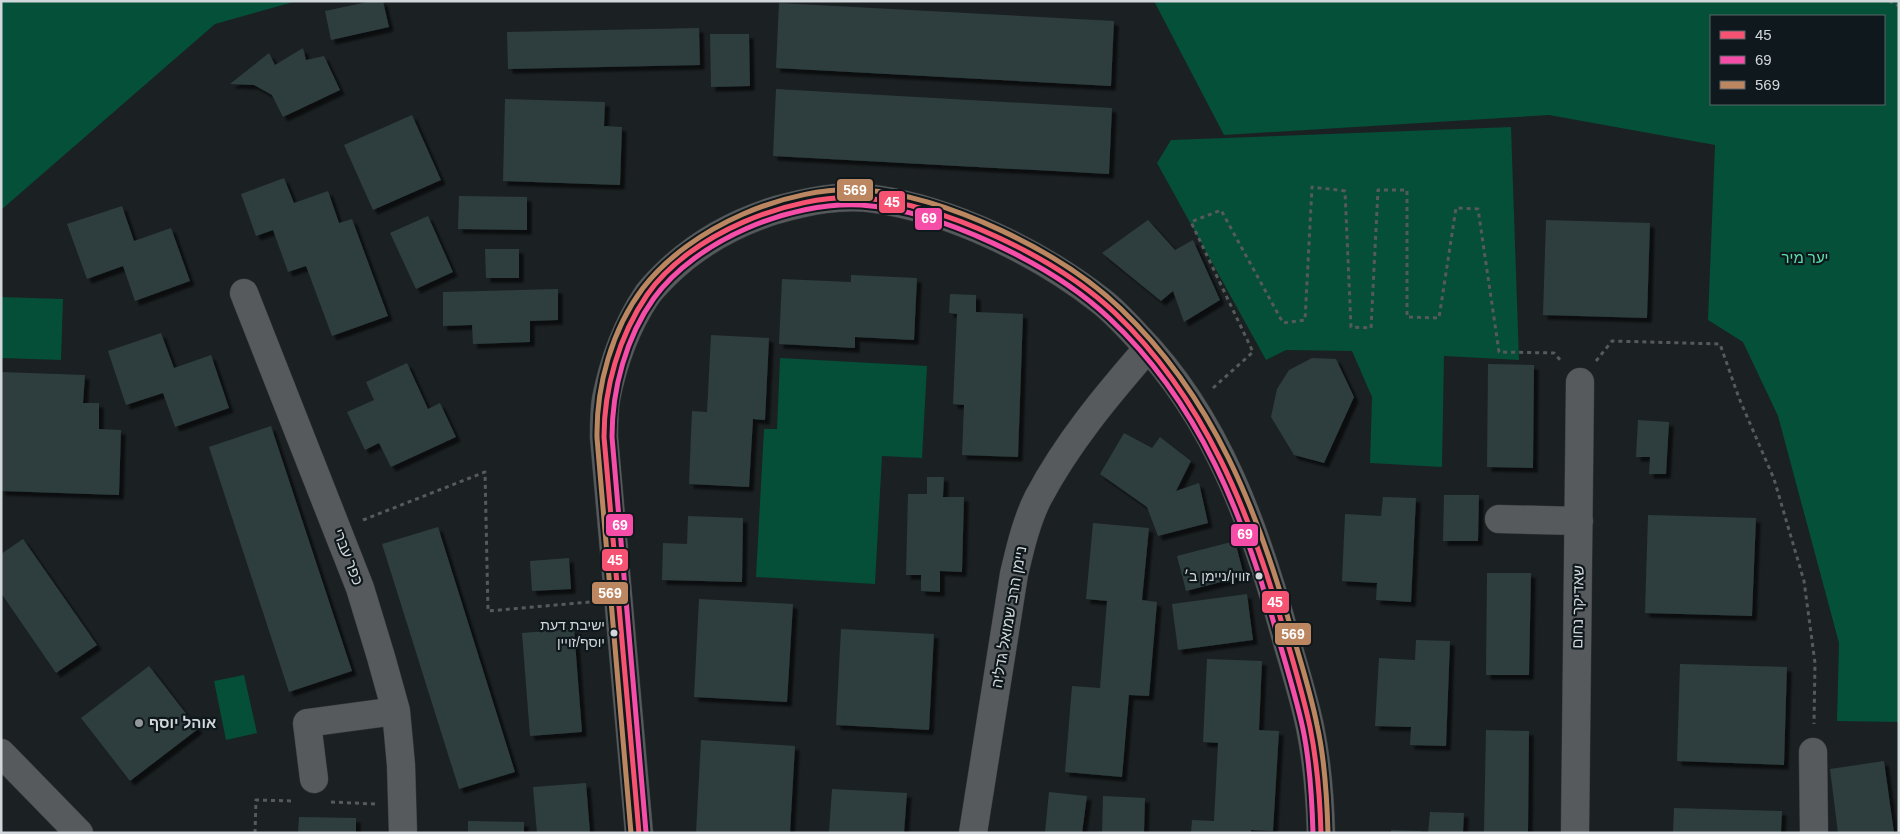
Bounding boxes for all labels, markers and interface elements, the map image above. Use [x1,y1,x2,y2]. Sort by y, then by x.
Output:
legend [1710,15,1885,105]
text: 45 [1755,26,1772,43]
text: 69 [1755,51,1772,68]
text: 569 [1755,76,1780,93]
line badge: 569 [836,178,874,202]
text: 569 [843,182,867,198]
line badge: 45 [878,190,906,214]
text: 45 [884,194,900,210]
line badge: 69 [914,207,943,231]
text: 69 [921,210,937,226]
park label: יער מיר [1781,249,1829,266]
line badge: 69 [605,513,634,537]
text: 69 [612,517,628,533]
line badge: 69 [1230,523,1259,547]
street label: כפר עברי [330,526,367,587]
text: 69 [1237,526,1253,542]
street label: ניימן הרב שמואל גדליה [988,545,1029,689]
line badge: 45 [601,548,629,572]
text: 45 [607,552,623,568]
street label: שאדיקר נחום [1568,565,1587,649]
place label: זווין/ניימן ב׳ [1184,568,1250,584]
marker: זווין/ניימן ב׳ [1254,571,1264,581]
line badge: 569 [591,581,629,605]
text: 569 [598,585,622,601]
line badge: 45 [1261,590,1290,614]
text: 45 [1267,594,1283,610]
place label: ישיבת דעת יוסף/זויין [540,617,605,650]
line badge: 569 [1274,622,1312,646]
text: 569 [1281,626,1305,642]
marker: ישיבת דעת יוסף/זויין [609,628,619,638]
place label: אוהל יוסף [149,714,216,731]
marker: אוהל יוסף [133,717,145,729]

